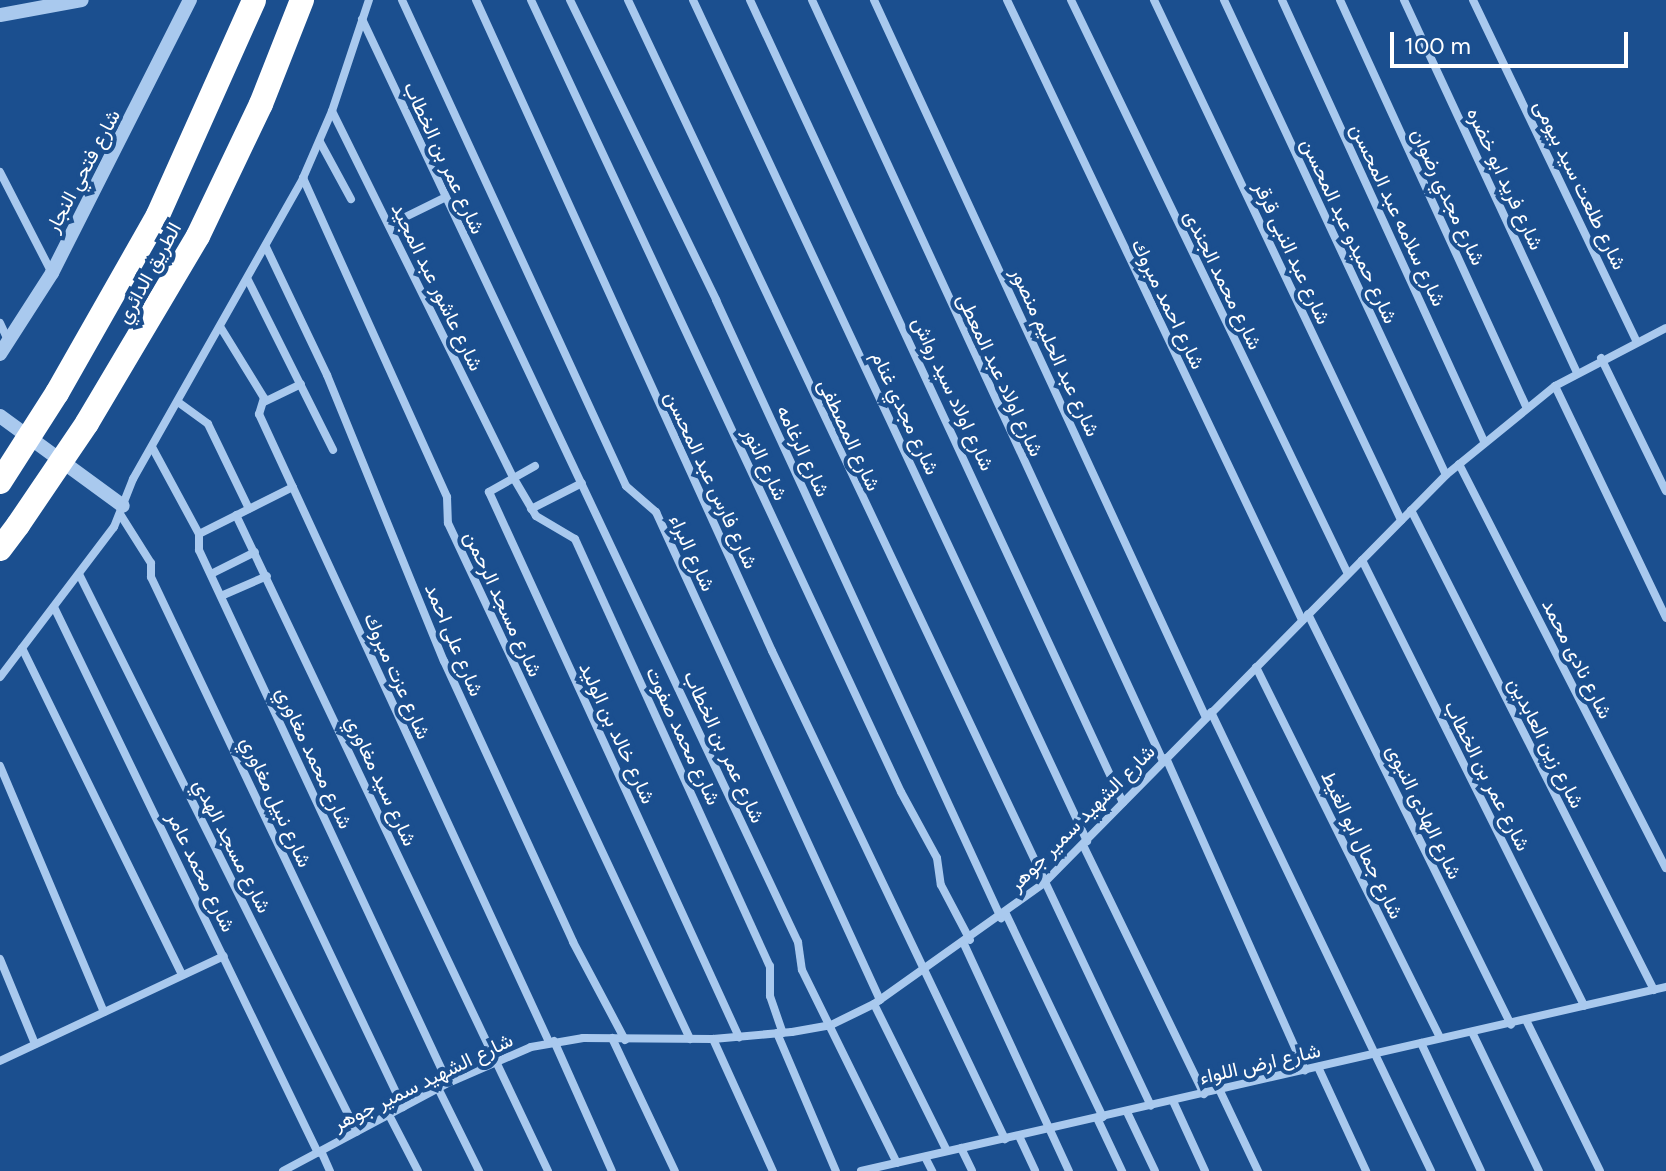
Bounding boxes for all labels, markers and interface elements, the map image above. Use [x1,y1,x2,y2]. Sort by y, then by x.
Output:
scale bar [1394,16,1632,66]
text: 100 m [1404,31,1471,60]
street label: شارع عمر بن الخطاب [398,78,490,238]
street label: شارع طلعت سيد بيومى [1529,96,1631,274]
street label: شارع فريد ابو خضره [1462,104,1548,254]
street label: شارع فتحي النجار [41,105,125,237]
street label: شارع سلامه عبد المحسن [1345,120,1451,310]
street label: شارع مجدي رضوان [1406,125,1490,269]
street label: شارع حميدو عبد المحسن [1296,135,1402,327]
street label: شارع عبد النبى قرقر [1249,178,1335,328]
street label: شارع عاشور عبد المجيد [386,199,488,375]
street label: شارع محمد الجندى [1179,206,1267,354]
street label: الطريق الدائري [111,218,187,328]
street label: شارع احمد مبروك [1126,235,1210,373]
street label: شارع عبد الحليم منصور [1005,264,1105,440]
street label: شارع اولاد عبد المعطى [952,290,1048,460]
street label: شارع اولاد سيد رواش [907,313,999,475]
street label: شارع مجدي غنام [866,347,944,479]
street label: شارع المصطفى [813,375,885,495]
street label: شارع فارس عبد المحسن [659,387,763,573]
street label: شارع الرغامه [771,401,835,501]
street label: شارع النور [738,424,792,504]
street label: شارع البراء [664,511,720,595]
street label: شارع مسجد الرحمن [459,527,547,681]
street label: شارع على احمد [420,580,488,700]
street label: شارع نادى محمد [1537,595,1617,723]
street label: شارع عزت مبروك [358,609,436,743]
street label: شارع خالد بن الوليد [574,658,660,808]
street label: شارع محمد صفوت [641,663,725,809]
street label: شارع عمر بن الخطاب [678,667,770,827]
street label: شارع زين العابدين [1503,674,1589,812]
street label: شارع محمد مغاوري [271,683,357,833]
street label: شارع عمر بن الخطاب [1439,697,1535,855]
street label: شارع سيد مغاوري [340,712,422,850]
street label: شارع نبيل مغاوري [235,733,317,871]
street label: شارع الشهيد سمير جوهر [1004,740,1160,896]
street label: شارع الهادى النبوى [1381,741,1467,883]
street label: شارع جمال ابو الغيط [1316,767,1408,923]
street label: شارع مسجد الهدي [188,775,276,917]
street label: شارع محمد عامر [162,808,240,936]
street label: شارع الشهيد سمير جوهر [329,1028,517,1136]
street label: شارع ارض اللواء [1197,1038,1323,1090]

